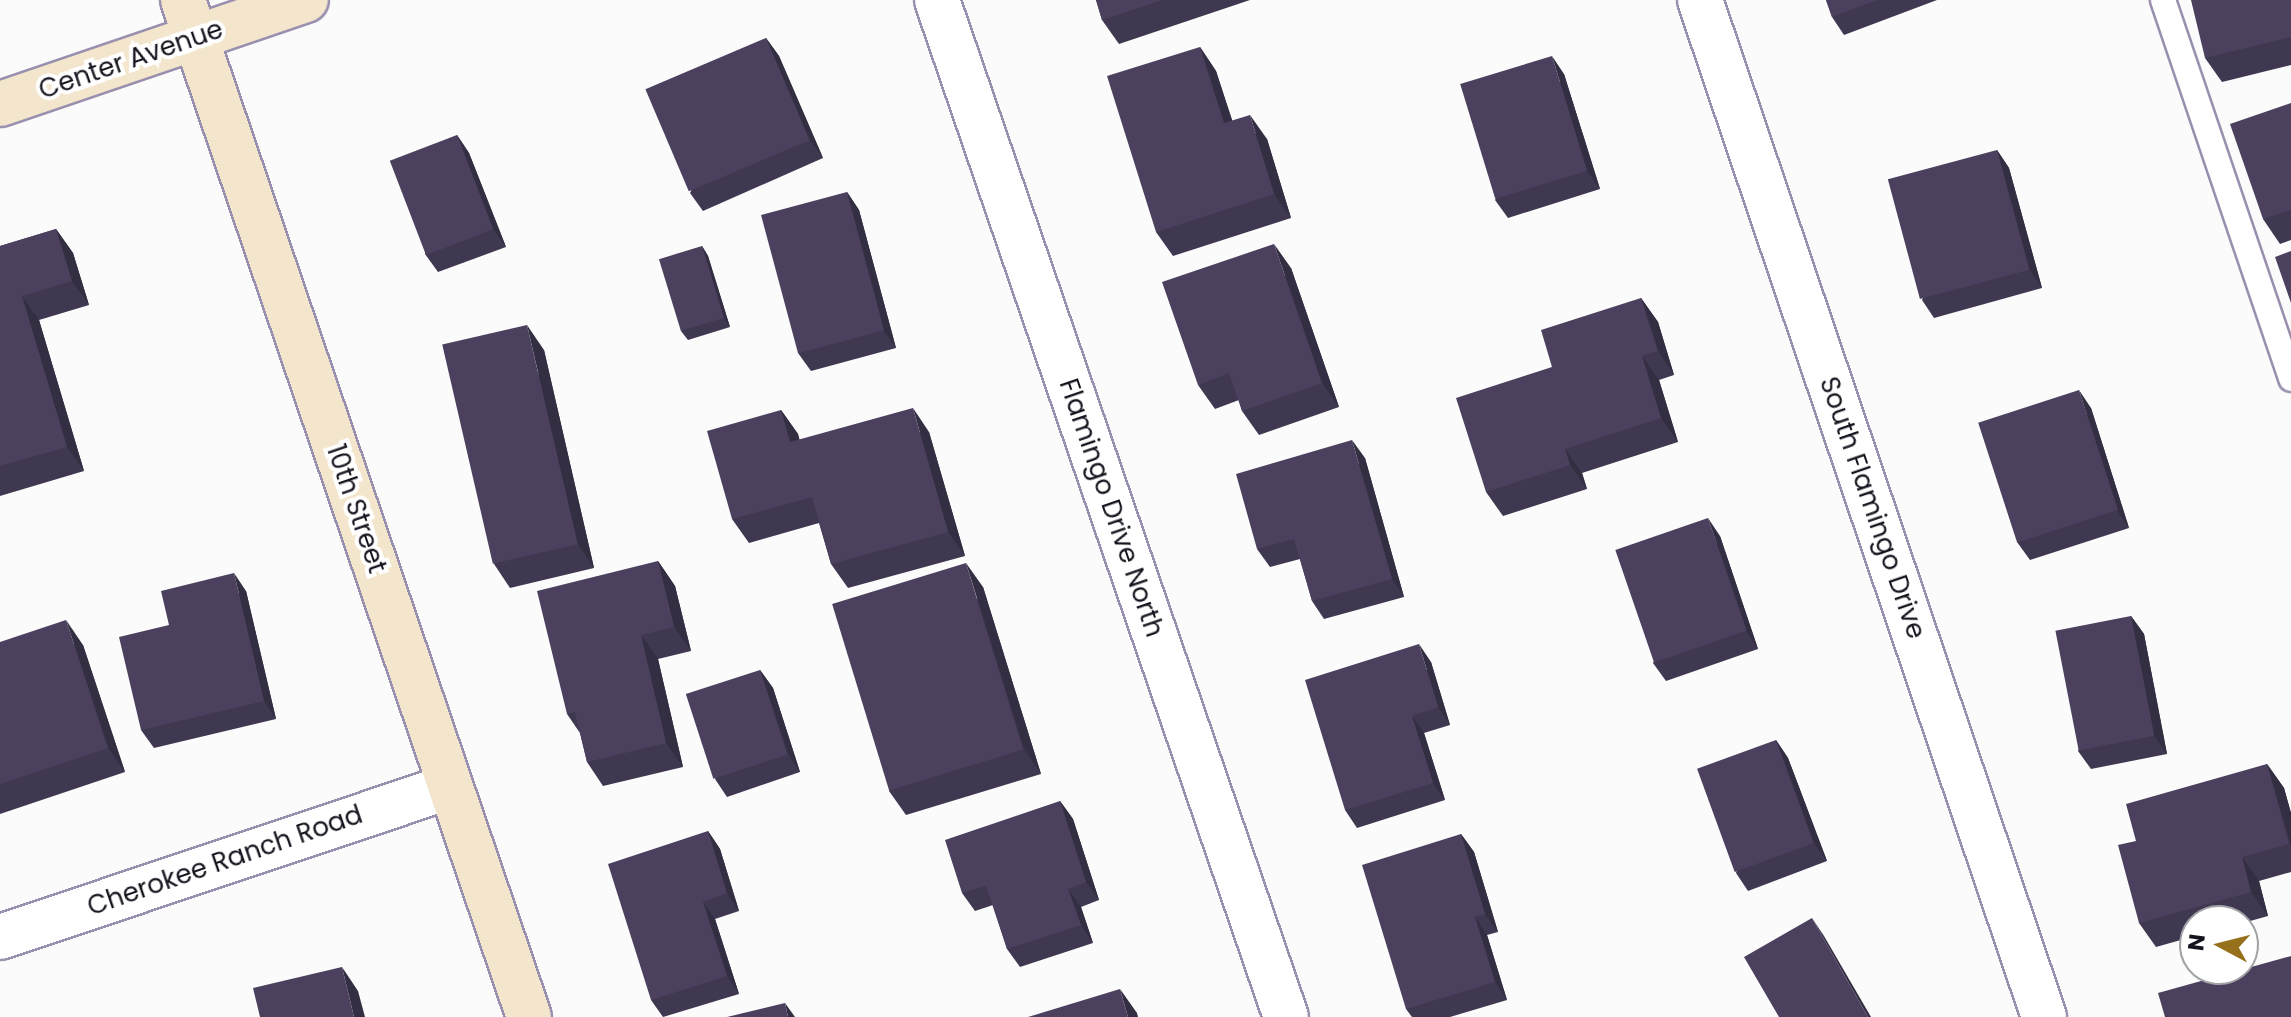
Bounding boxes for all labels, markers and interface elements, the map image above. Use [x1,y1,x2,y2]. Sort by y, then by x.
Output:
street label: Center Avenue [35,14,227,106]
street label: South Flamingo Drive [1813,373,1931,643]
street label: Flamingo Drive North [1052,375,1170,641]
street label: 10th Street [319,441,393,577]
street label: Cherokee Ranch Road [83,799,367,923]
north arrow [2179,905,2259,985]
text: N [2180,932,2213,952]

